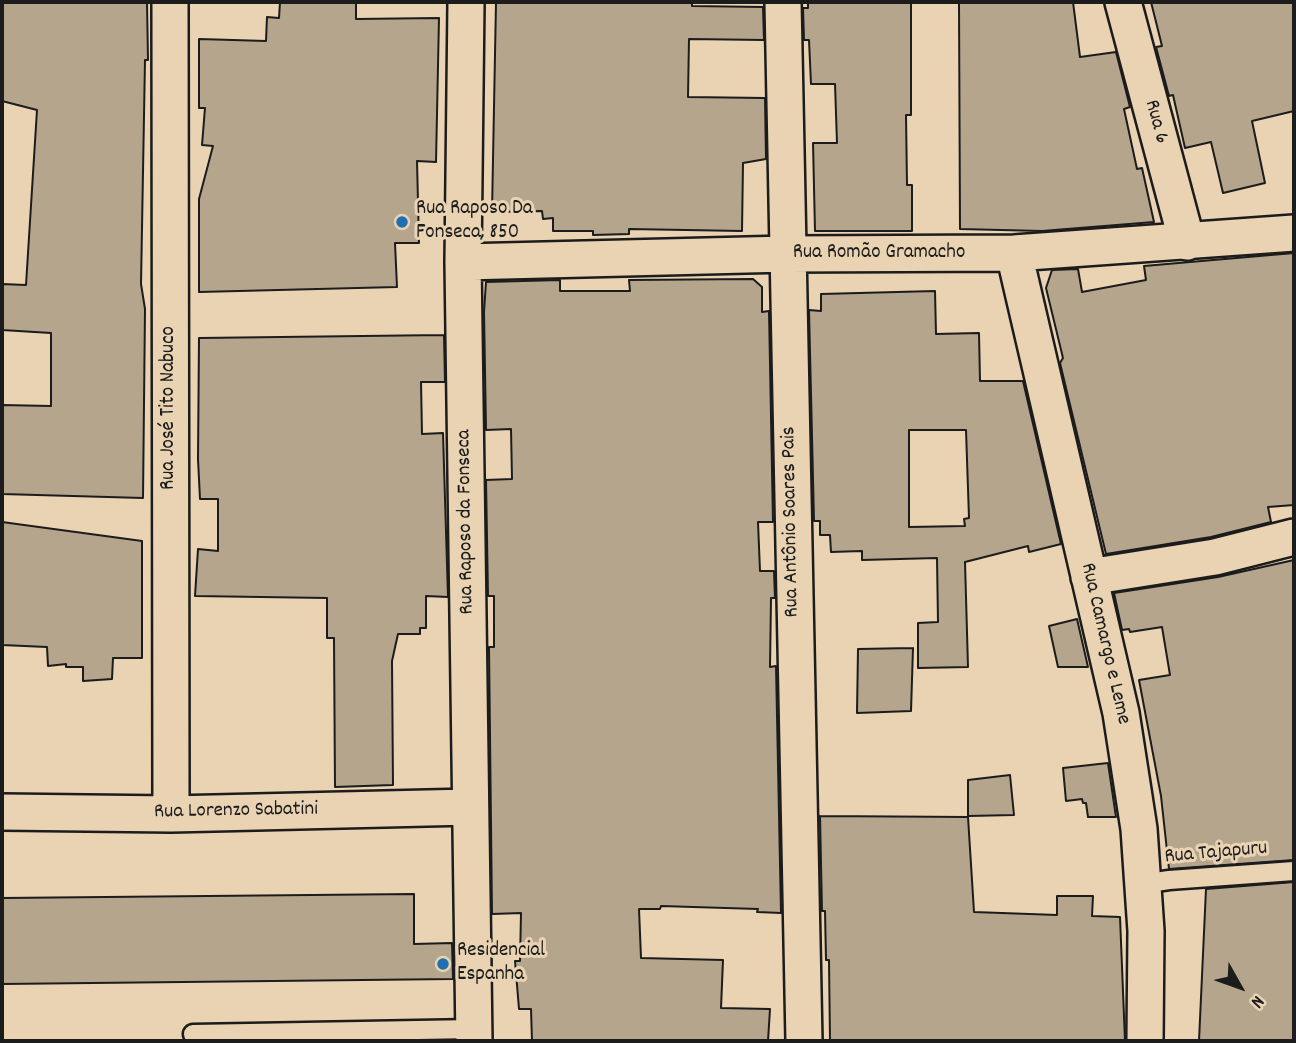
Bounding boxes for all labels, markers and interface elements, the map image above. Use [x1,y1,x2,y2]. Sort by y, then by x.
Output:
street label: Rua 6 [1137,97,1173,147]
place label: Rua Raposo Da Fonseca, 850 [416,197,533,247]
marker: Rua Raposo Da Fonseca, 850 [394,214,410,230]
street label: Rua Romão Gramacho [793,241,965,267]
street label: Rua José Tito Nabuco [157,326,183,490]
street label: Rua Antônio Soares Pais [778,426,806,618]
street label: Rua Raposo da Fonseca [453,429,481,615]
street label: Rua Camargo e Leme [1073,561,1135,727]
street label: Rua Lorenzo Sabatini [154,798,318,826]
street label: Rua Tajapuru [1164,837,1268,871]
place label: Residencial Espanha [457,939,545,989]
north arrow [1205,952,1275,1022]
marker: Residencial Espanha [435,956,451,972]
text: N [1243,989,1270,1013]

